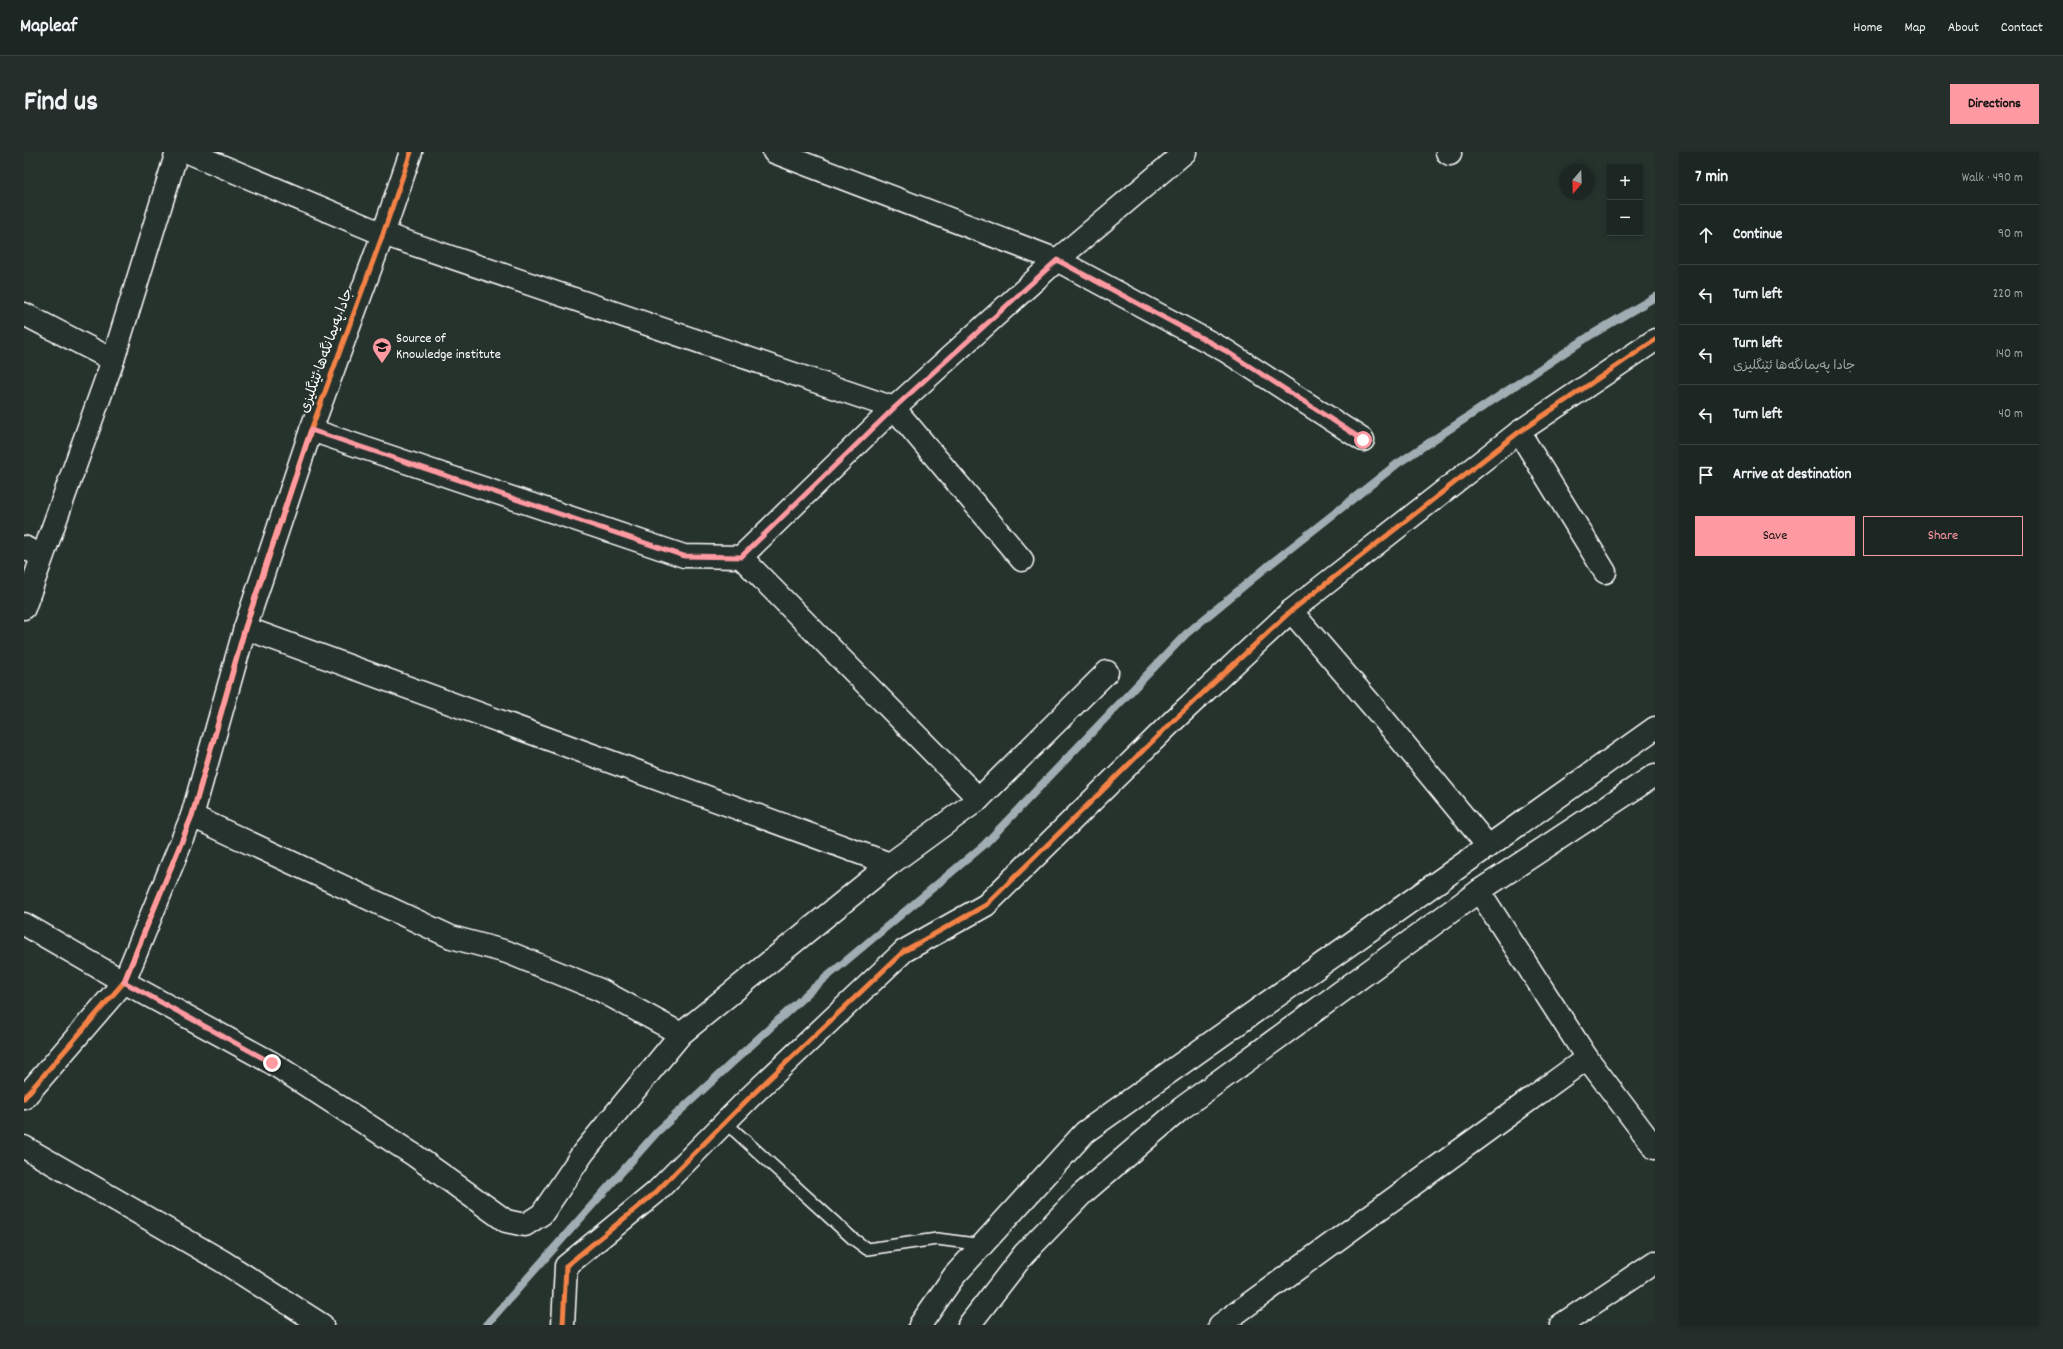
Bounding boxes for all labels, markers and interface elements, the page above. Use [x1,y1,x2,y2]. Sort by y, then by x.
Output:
text: Mapleaf [20,14,77,41]
text: Home [1853,18,1882,38]
text: Map [1904,18,1926,38]
text: About [1948,18,1979,38]
text: Contact [2001,18,2043,38]
text: Find us [24,84,98,124]
button: Directions [1950,84,2039,124]
north arrow [1559,164,1595,200]
map controls [1607,164,1643,236]
button: + [1607,164,1643,200]
text: 7 min [1695,166,1728,190]
text: Walk · 490 m [1962,169,2023,188]
button: − [1607,200,1643,236]
icon: ahead [1695,224,1717,246]
text: Continue [1733,224,1782,246]
text: 90 m [1998,225,2023,244]
icon: left [1695,284,1717,306]
text: Turn left [1733,284,1782,306]
text: 220 m [1993,285,2023,304]
street label: جادا په‌يمانگه‌ها ئێنگليزى [295,286,359,416]
place label: Source of Knowledge institute [396,329,501,365]
text: Turn left [1733,333,1782,355]
school or university icon: Source of Knowledge institute [371,336,393,364]
icon: left [1695,344,1717,366]
text: 140 m [1996,345,2023,364]
text: جادا په‌يمانگه‌ها ئێنگليزى [1733,357,1855,376]
icon: left [1695,404,1717,426]
text: Turn left [1733,404,1782,426]
text: 40 m [1999,405,2023,424]
route start [1354,431,1372,449]
icon: arrive [1695,464,1717,486]
text: Arrive at destination [1733,464,1851,486]
button: Save [1695,516,1855,556]
button: Share [1863,516,2023,556]
route end [263,1054,281,1072]

